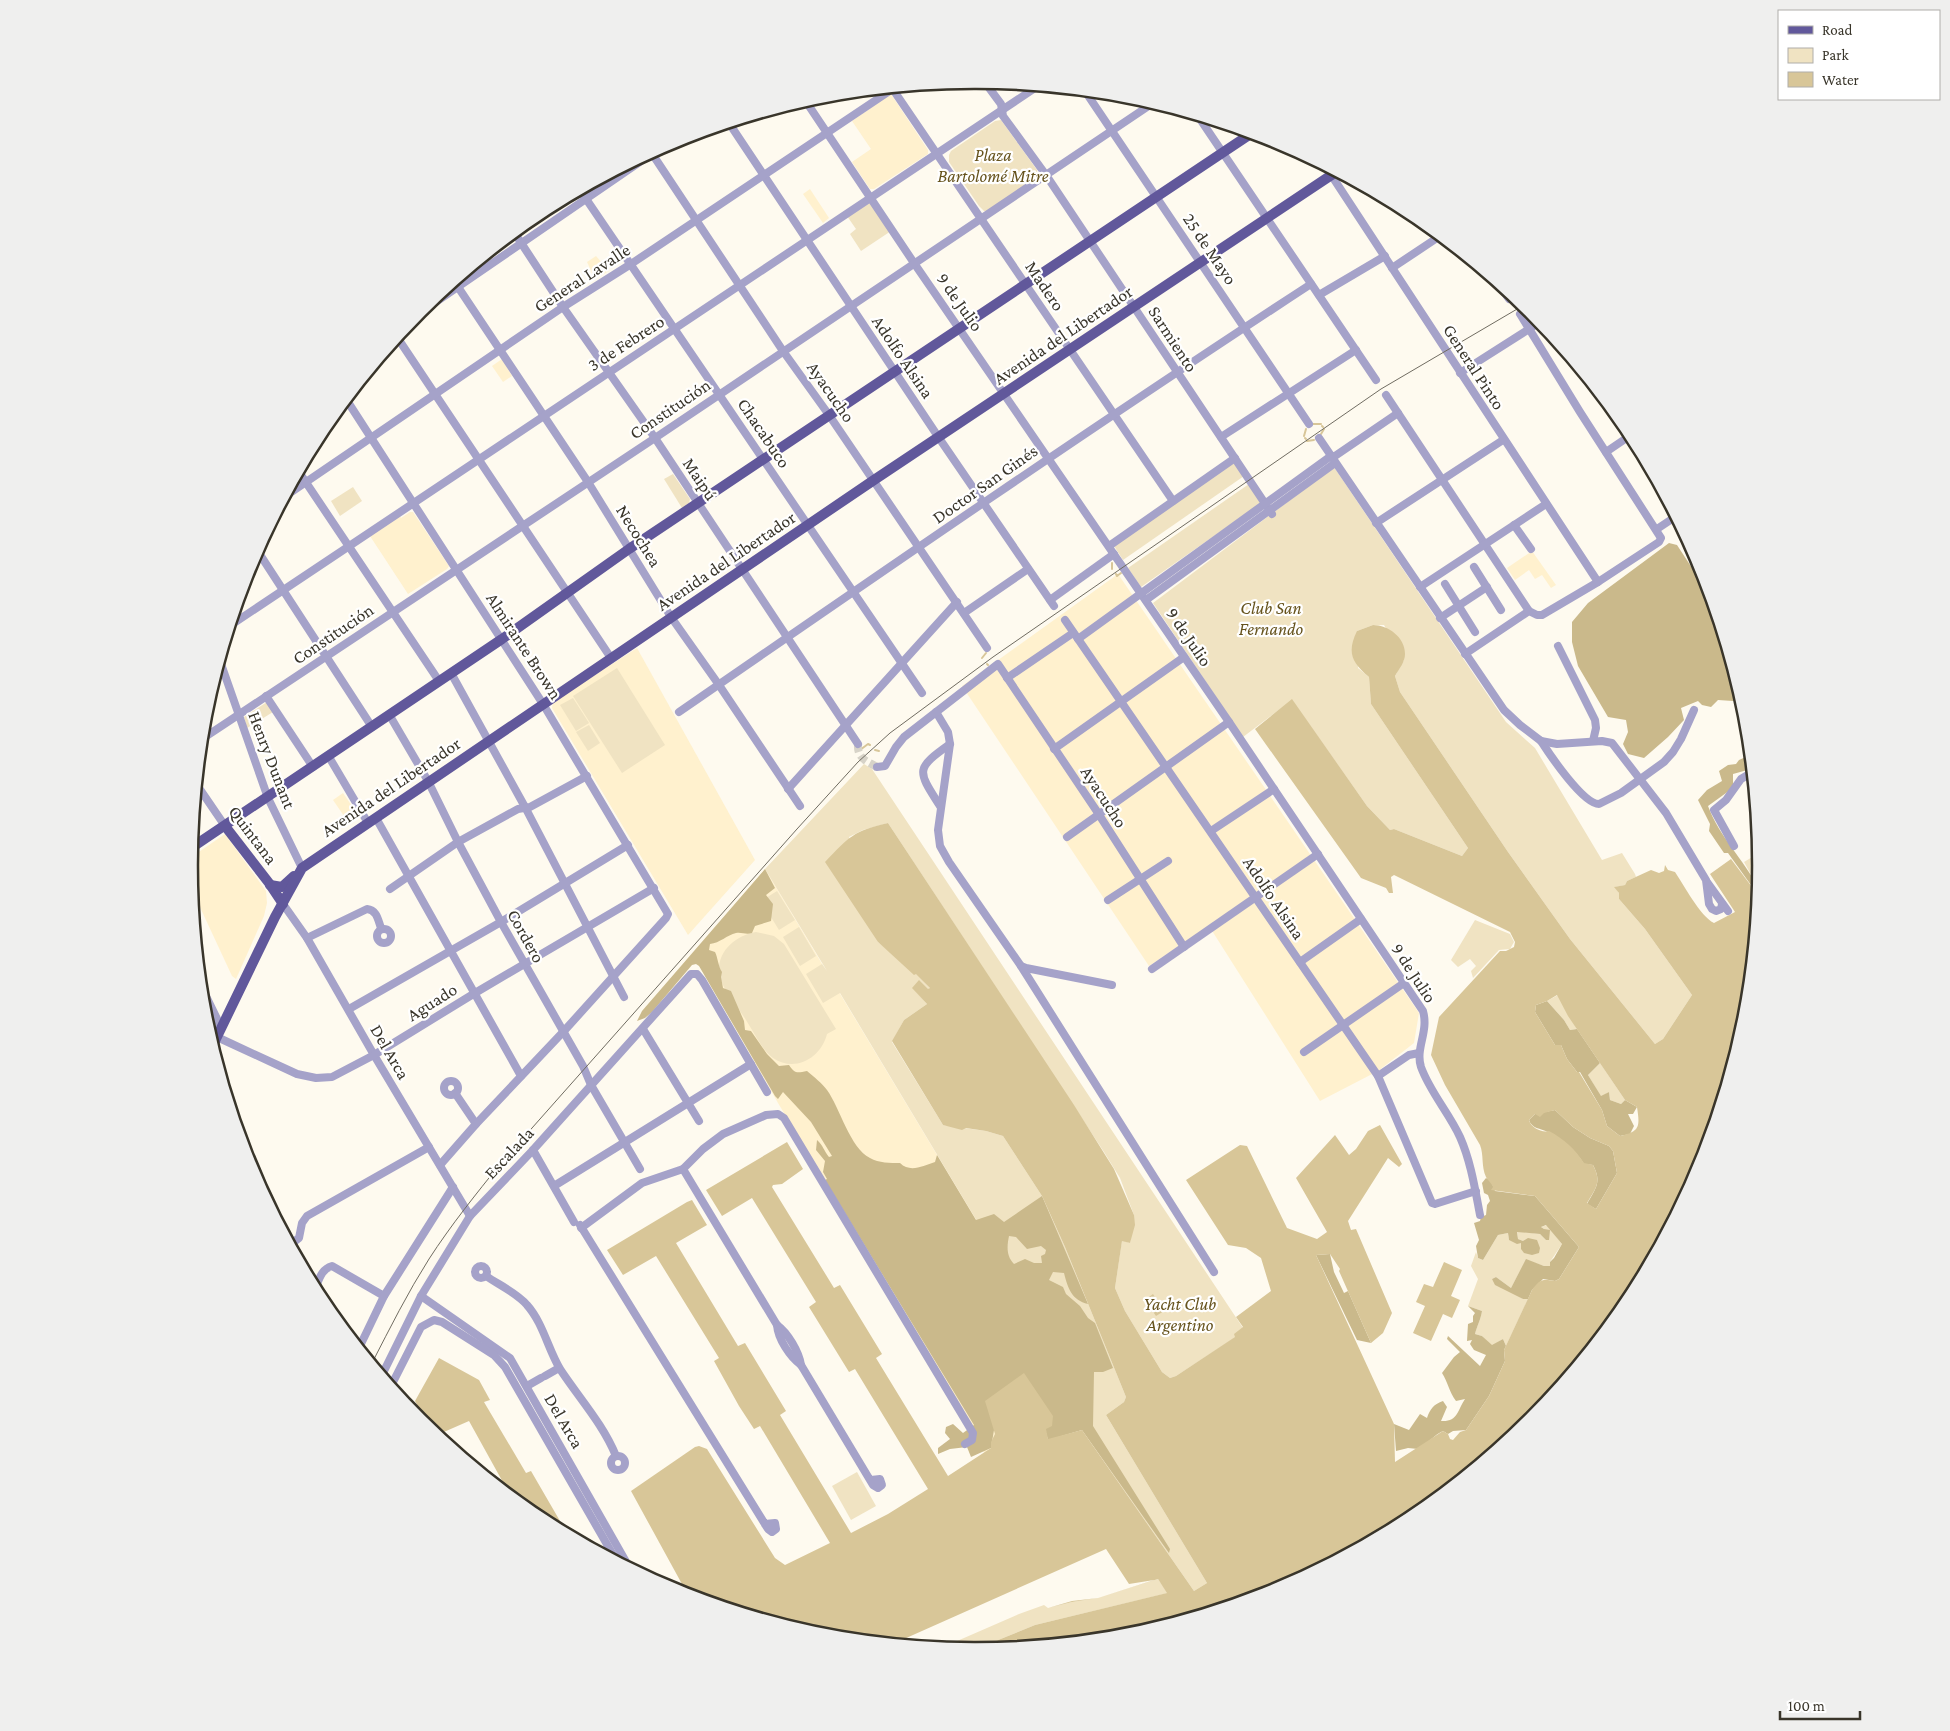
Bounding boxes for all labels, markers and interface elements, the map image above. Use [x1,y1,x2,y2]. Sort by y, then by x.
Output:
legend [1778,10,1940,100]
text: Road [1822,22,1853,38]
text: Park [1822,47,1849,63]
text: Water [1822,72,1859,88]
park label: Plaza Bartolomé Mitre [938,145,1049,186]
street label: 25 de Mayo [1179,210,1241,288]
street label: General Lavalle [530,239,634,316]
street label: Madero [1021,257,1069,315]
street label: 9 de Julio [933,269,987,335]
street label: Avenida del Libertador [990,281,1137,389]
street label: Sarmiento [1144,302,1202,376]
street label: 3 de Febrero [584,311,668,375]
street label: Adolfo Alsina [868,312,938,402]
street label: General Pinto [1439,321,1509,413]
street label: Ayacucho [803,358,859,426]
street label: Constitución [626,374,714,443]
street label: Chacabuco [733,394,795,472]
street label: Doctor San Ginés [929,440,1041,528]
street label: Maipú [679,454,722,504]
street label: Necochea [612,501,666,571]
street label: Avenida del Libertador [653,507,800,615]
street label: Almirante Brown [482,589,566,703]
park label: Club San Fernando [1239,598,1304,639]
street label: Constitución [289,599,377,668]
street label: 9 de Julio [1162,604,1216,670]
street label: Henry Dunant [244,708,300,812]
street label: Avenida del Libertador [318,733,465,841]
street label: Ayacucho [1077,762,1131,832]
street label: Quintana [224,802,282,868]
street label: Adolfo Alsina [1239,853,1309,943]
street label: Cordero [503,906,549,966]
street label: 9 de Julio [1387,940,1441,1006]
street label: Aguado [403,979,461,1025]
street label: Del Arca [366,1021,414,1083]
street label: Escalada [480,1123,538,1183]
park label: Yacht Club Argentino [1144,1294,1216,1335]
street label: Del Arca [540,1390,588,1452]
scale bar [1780,1688,1860,1720]
text: 100 m [1788,1698,1825,1714]

